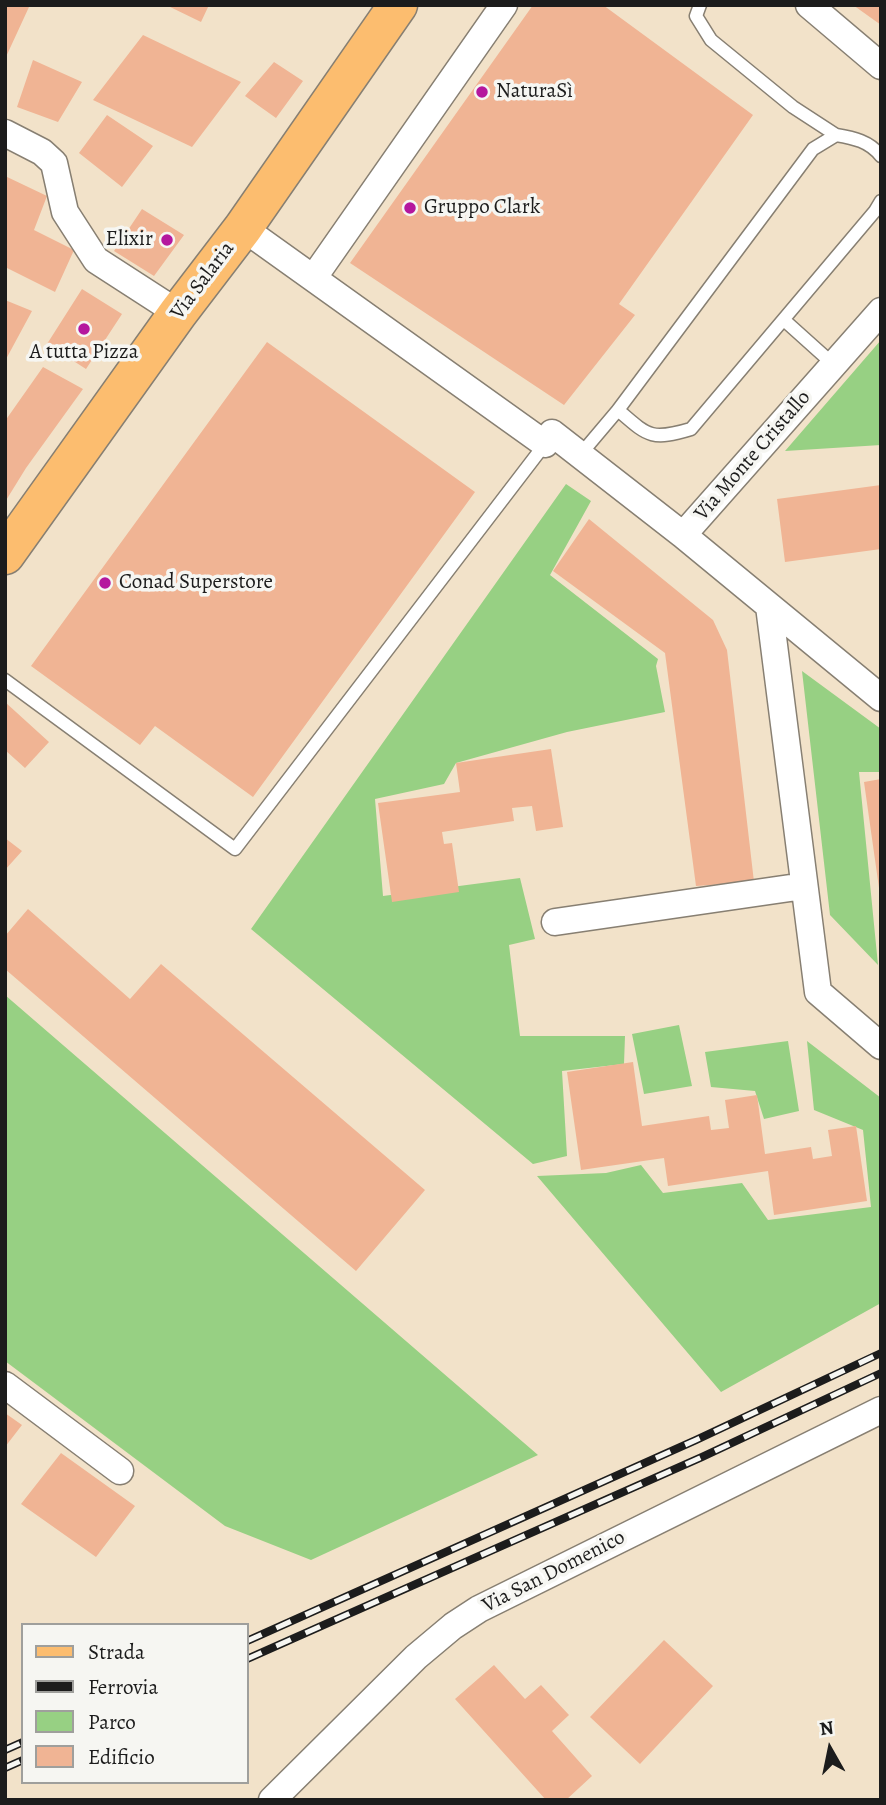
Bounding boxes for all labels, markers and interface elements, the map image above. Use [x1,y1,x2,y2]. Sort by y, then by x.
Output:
place label: NaturaSì [496,79,573,105]
marker: NaturaSì [474,84,490,100]
place label: Gruppo Clark [424,195,540,221]
marker: Gruppo Clark [402,200,418,216]
place label: Elixir [106,227,153,253]
marker: Elixir [159,232,175,248]
street label: Via Salaria [166,237,240,325]
marker: A tutta Pizza [76,321,92,337]
place label: A tutta Pizza [30,340,138,366]
street label: Via Monte Cristallo [690,386,816,526]
place label: Conad Superstore [119,570,273,596]
marker: Conad Superstore [97,575,113,591]
street label: Via San Domenico [479,1525,629,1619]
legend [21,1623,248,1784]
text: Strada [88,1638,145,1666]
text: Ferrovia [88,1673,158,1701]
text: Parco [88,1708,136,1736]
north arrow [795,1714,865,1784]
text: N [818,1714,836,1742]
text: Edificio [88,1743,155,1771]

